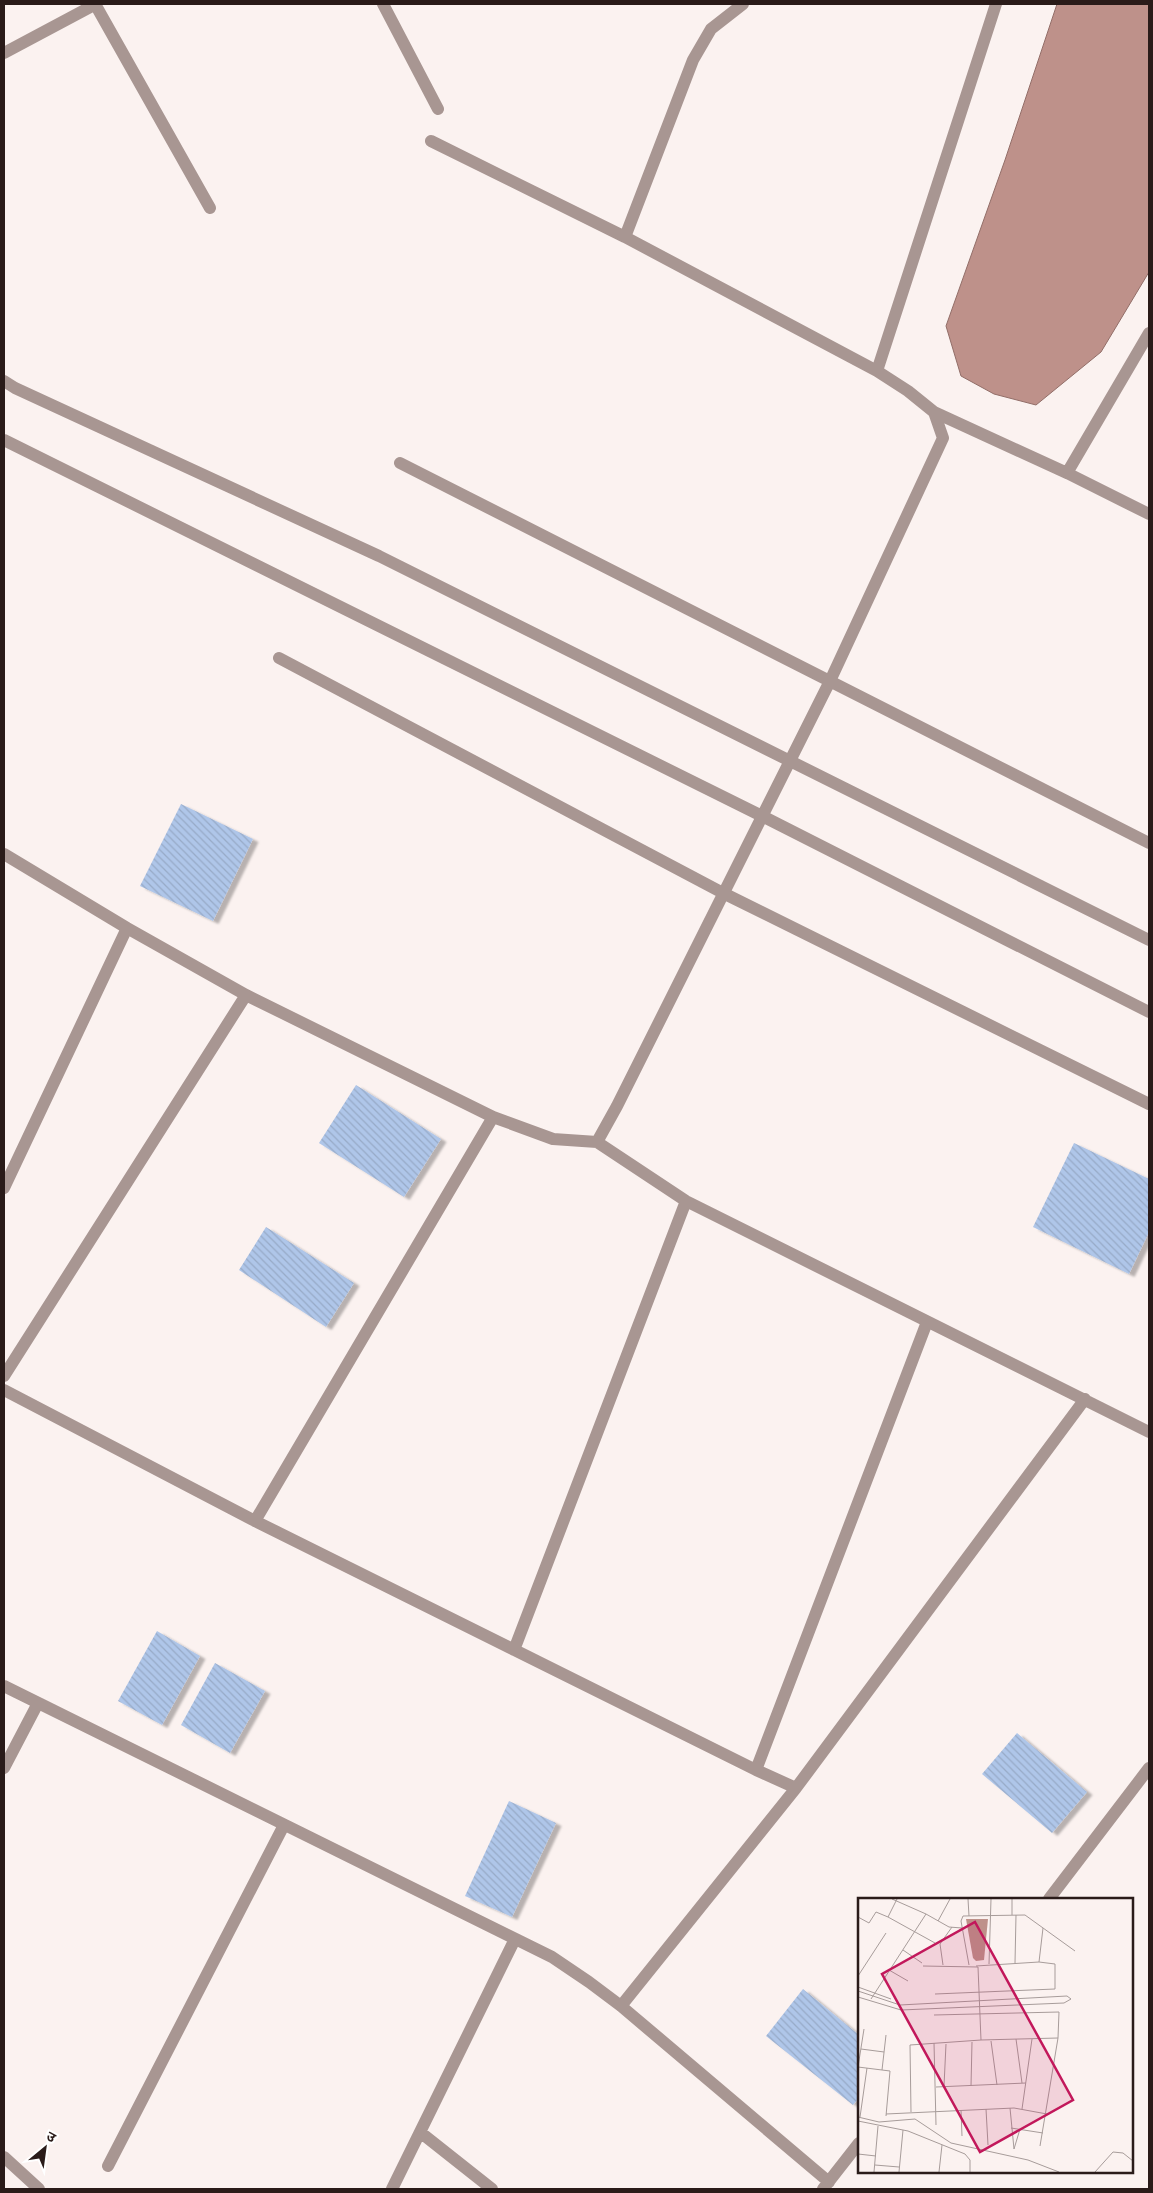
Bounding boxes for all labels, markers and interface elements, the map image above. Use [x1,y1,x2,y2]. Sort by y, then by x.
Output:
inset map [858,1898,1133,2173]
north arrow [20,2123,70,2173]
text: उ [43,2126,60,2147]

